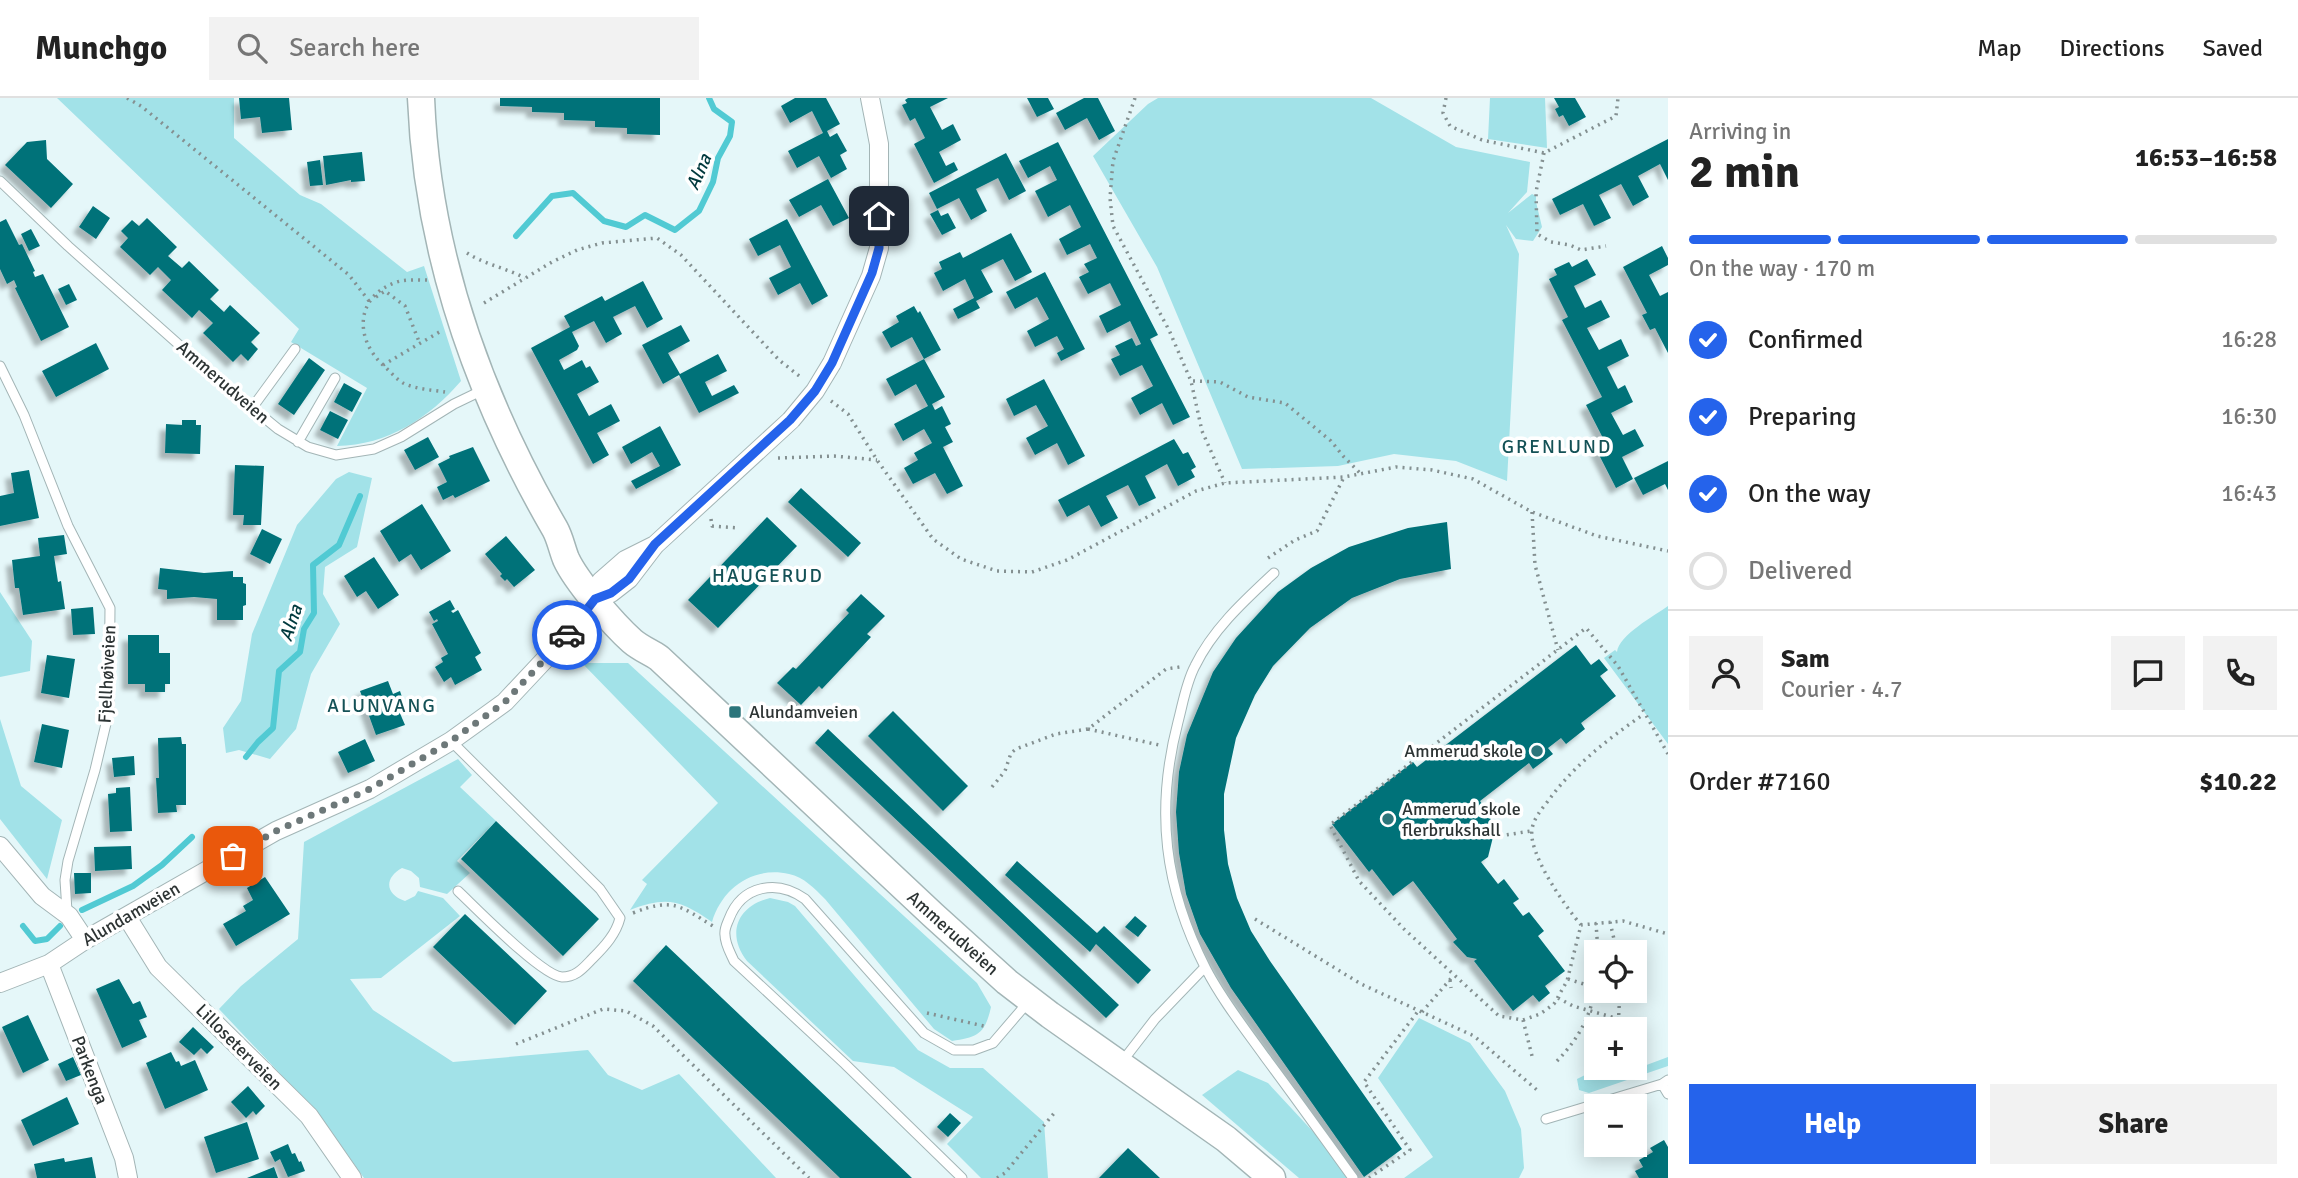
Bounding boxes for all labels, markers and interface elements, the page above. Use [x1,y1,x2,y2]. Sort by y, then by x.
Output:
search box [209,17,699,80]
text: Munchgo [35,28,167,69]
icon: search [233,29,271,67]
text: Search here [289,32,420,64]
text: Map [1977,33,2022,63]
text: Directions [2060,33,2165,63]
text: Saved [2203,33,2263,63]
text: Arriving in [1689,117,1791,146]
text: 16:53–16:58 [2135,142,2277,174]
text: 2 min [1689,144,1800,200]
water label: Alna [681,149,718,194]
pin [849,186,909,246]
icon: home [860,197,898,235]
text: On the way · 170 m [1689,254,1875,283]
icon: check [1689,321,1727,359]
text: Confirmed [1748,324,1863,356]
text: 16:28 [2221,325,2277,354]
street label: Ammerudveien [172,336,274,428]
icon: check [1689,398,1727,436]
text: Preparing [1748,401,1856,433]
text: 16:30 [2221,402,2277,431]
district label: GRENLUND [1502,435,1612,459]
icon: check [1689,475,1727,513]
text: On the way [1748,478,1871,510]
text: 16:43 [2221,479,2277,508]
text: Delivered [1748,555,1853,587]
district label: HAUGERUD [712,564,824,588]
water label: Alna [274,600,309,644]
courier [532,600,602,670]
icon: car [548,616,586,654]
street label: Fjellhøiveien [93,624,121,724]
button: person [1689,636,1763,710]
button: chat [2111,636,2185,710]
button: phone [2203,636,2277,710]
text: Sam [1781,643,1830,675]
text: Courier · 4.7 [1781,675,1902,704]
district label: ALUNVANG [327,694,437,718]
place label: Alundamveien [749,701,858,723]
marker: Alundamveien [727,704,743,720]
place label: Ammerud skole [1404,740,1523,762]
marker: Ammerud skole [1529,743,1545,759]
text: Order #7160 [1689,766,1830,798]
text: $10.22 [2199,766,2277,798]
place label: Ammerud skole flerbrukshall [1402,798,1521,841]
marker: Ammerud skole flerbrukshall [1380,811,1396,827]
pin [203,826,263,886]
icon: bag [214,837,252,875]
street label: Alundamveien [78,877,184,951]
street label: Ammerudveien [903,886,1003,980]
map controls [1584,940,1647,1157]
button: locate [1584,940,1647,1003]
street label: Lilloseterveien [191,999,287,1095]
button: + [1584,1017,1647,1080]
street label: Parkenga [67,1033,113,1107]
button: Help [1689,1084,1976,1164]
button: Share [1990,1084,2277,1164]
button: − [1584,1094,1647,1157]

